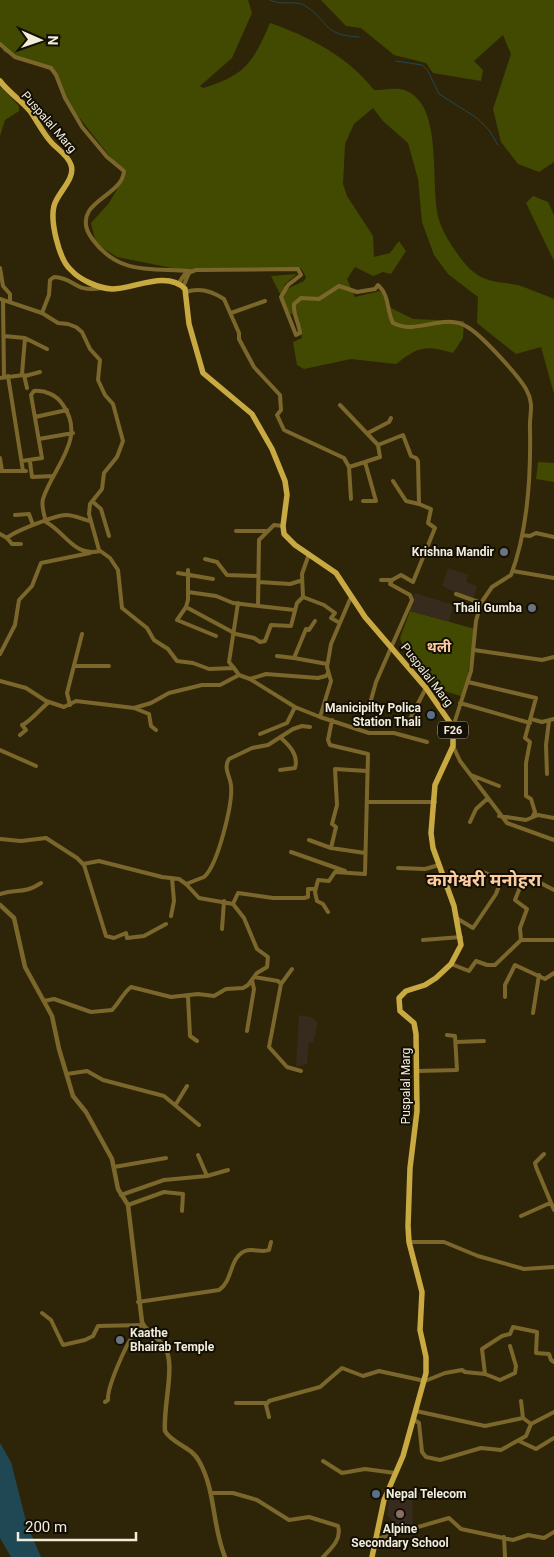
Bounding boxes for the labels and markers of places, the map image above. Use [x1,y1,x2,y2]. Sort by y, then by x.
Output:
place label: Krishna Mandir [412,545,495,559]
marker: Krishna Mandir [498,546,510,558]
place label: Thali Gumba [454,601,523,615]
marker: Thali Gumba [526,602,538,614]
place label: Manicipilty Polica Station Thali [325,701,422,729]
marker: Manicipilty Polica Station Thali [425,709,437,721]
place label: Kaathe Bhairab Temple [130,1326,215,1354]
marker: Kaathe Bhairab Temple [114,1334,126,1346]
place label: Nepal Telecom [386,1487,466,1501]
marker: Nepal Telecom [370,1488,382,1500]
marker: Alpine Secondary School [394,1508,406,1520]
place label: Alpine Secondary School [351,1522,449,1550]

